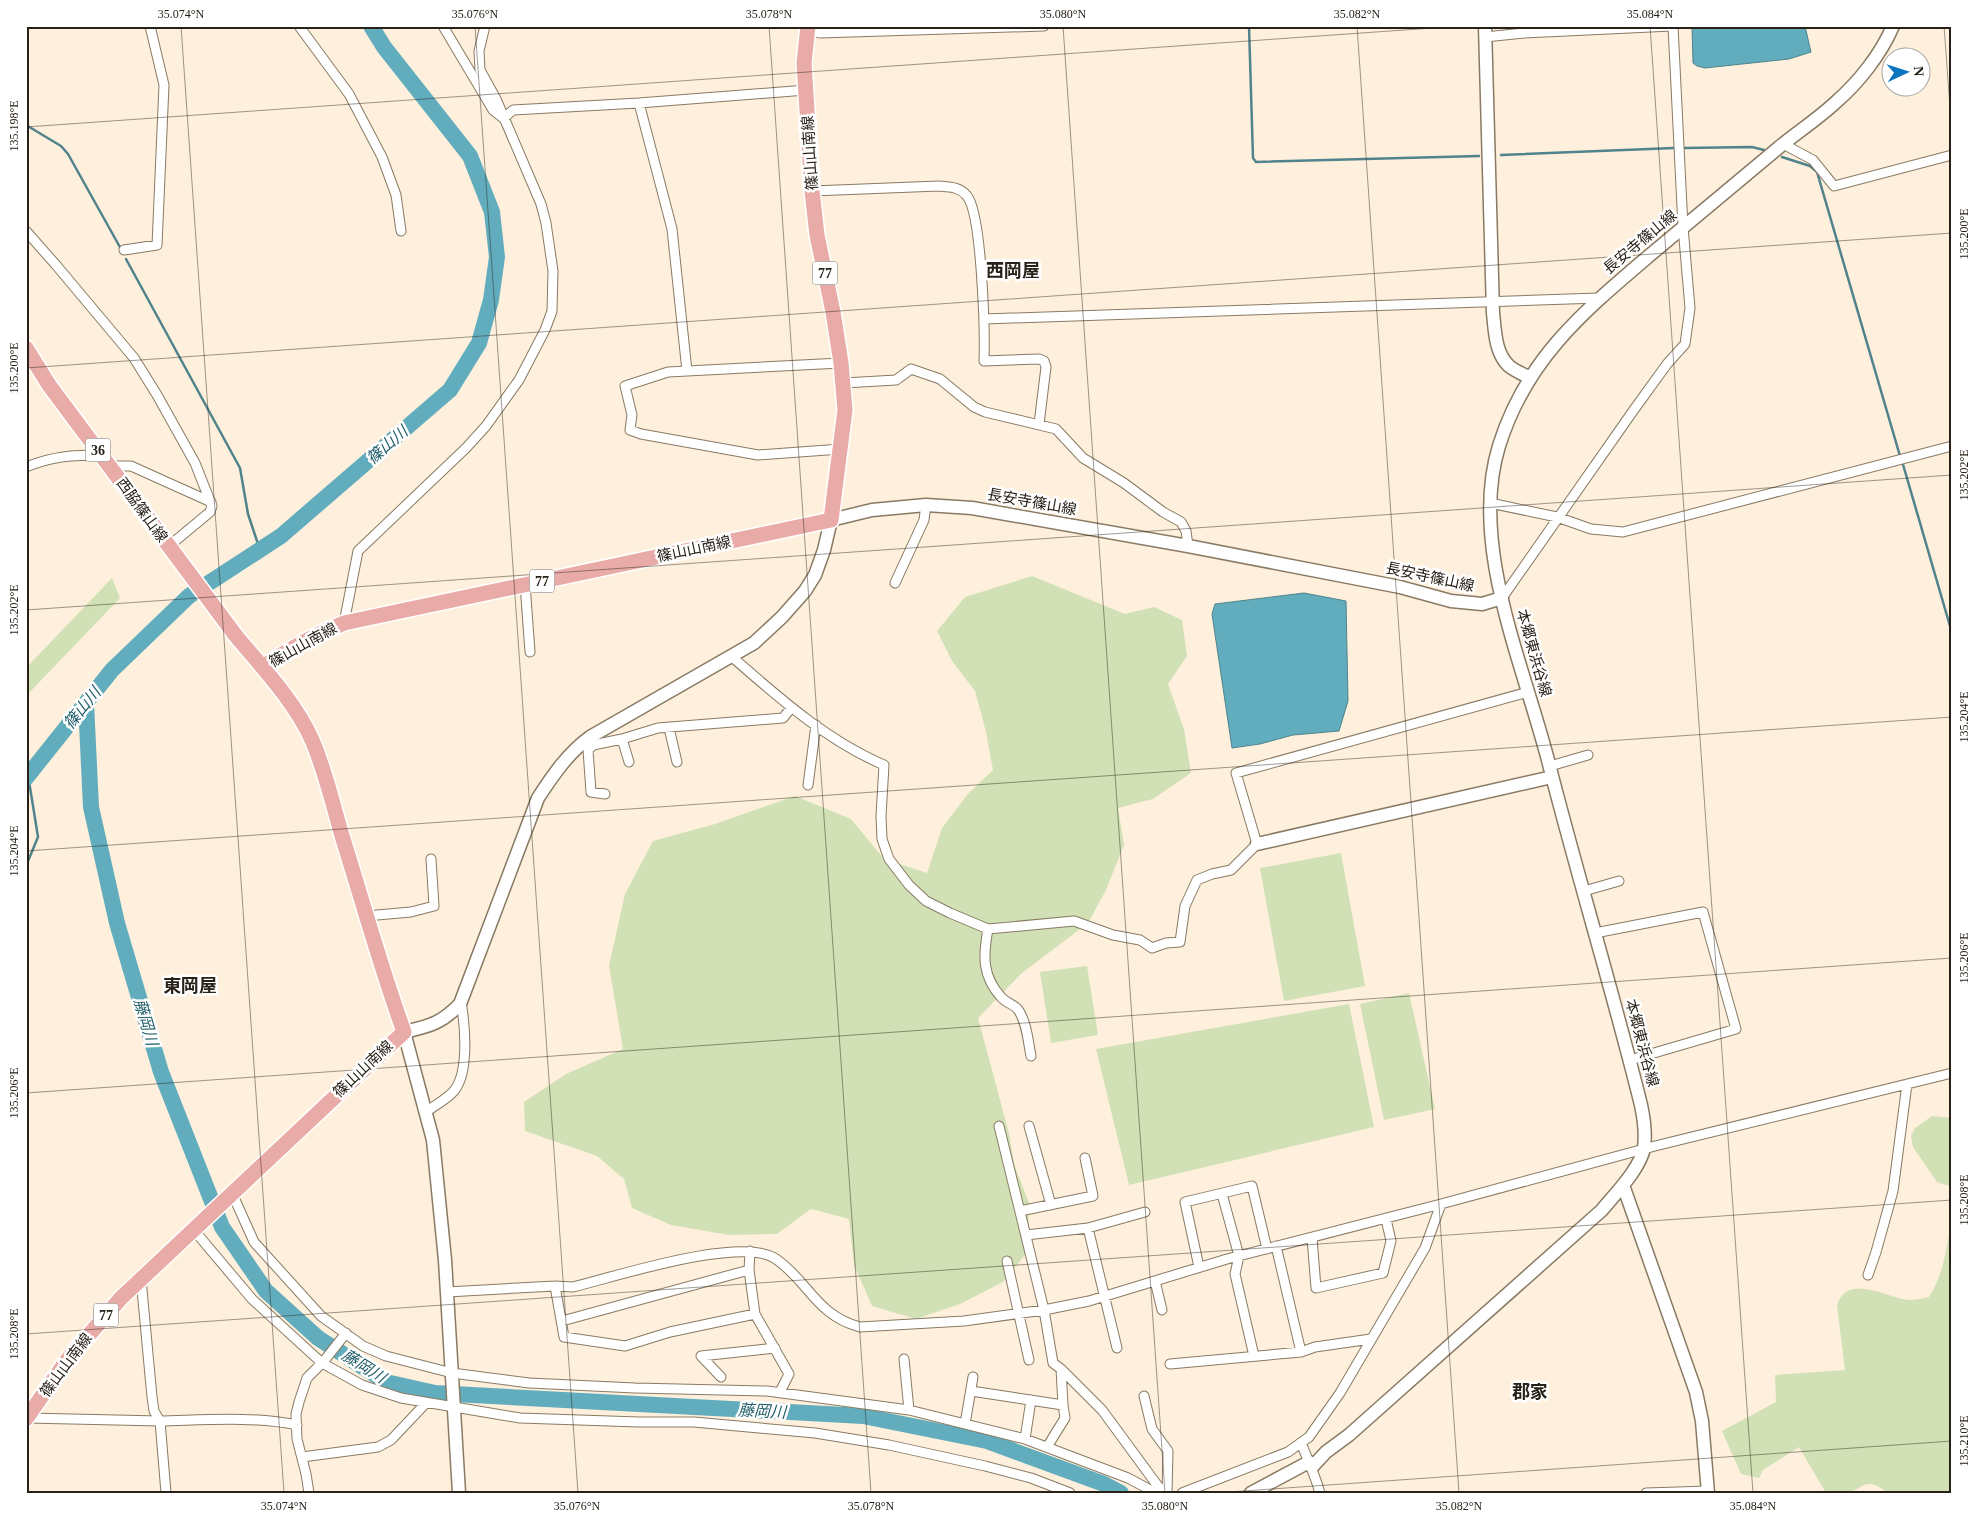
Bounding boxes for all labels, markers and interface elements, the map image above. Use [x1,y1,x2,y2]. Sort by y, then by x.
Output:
text: 35.074°N [158,7,205,21]
text: 35.076°N [452,7,499,21]
text: 35.078°N [746,7,793,21]
text: 35.080°N [1040,7,1087,21]
text: 35.082°N [1334,7,1381,21]
text: 35.084°N [1627,7,1674,21]
north arrow [1880,48,1930,98]
text: N [1911,66,1926,77]
text: 135.198°E [7,100,21,152]
street label: 篠山山南線 [799,115,821,191]
street label: 長安寺篠山線 [1600,207,1680,277]
text: 135.200°E [1957,208,1971,260]
district label: 西岡屋 [986,261,1040,281]
road number: 77 [812,262,838,284]
text: 135.200°E [7,342,21,394]
water label: 篠山川 [363,422,412,467]
road number: 36 [86,438,110,462]
text: 135.202°E [1957,449,1971,501]
street label: 西脇篠山線 [113,475,171,545]
street label: 長安寺篠山線 [986,486,1078,518]
street label: 篠山山南線 [656,533,732,565]
street label: 長安寺篠山線 [1384,560,1476,594]
road number: 77 [530,570,554,592]
text: 135.202°E [7,584,21,636]
street label: 本郷東浜谷線 [1514,608,1554,698]
street label: 篠山山南線 [266,620,340,670]
water label: 篠山川 [60,682,105,732]
text: 135.204°E [1957,691,1971,743]
text: 135.204°E [7,825,21,877]
text: 135.206°E [1957,932,1971,984]
district label: 東岡屋 [163,976,217,996]
water label: 藤岡川 [131,997,161,1049]
street label: 本郷東浜谷線 [1623,997,1661,1089]
street label: 篠山山南線 [330,1038,396,1100]
text: 135.206°E [7,1067,21,1119]
text: 135.208°E [1957,1174,1971,1226]
road number: 77 [94,1304,118,1326]
text: 135.208°E [7,1308,21,1360]
street label: 篠山山南線 [37,1330,95,1400]
water label: 藤岡川 [339,1346,391,1387]
district label: 郡家 [1512,1382,1548,1402]
water label: 藤岡川 [738,1401,788,1421]
text: 135.210°E [1957,1415,1971,1467]
text: 35.074°N [261,1499,308,1513]
text: 35.076°N [554,1499,601,1513]
text: 35.078°N [848,1499,895,1513]
text: 35.080°N [1142,1499,1189,1513]
text: 35.082°N [1436,1499,1483,1513]
text: 35.084°N [1730,1499,1777,1513]

